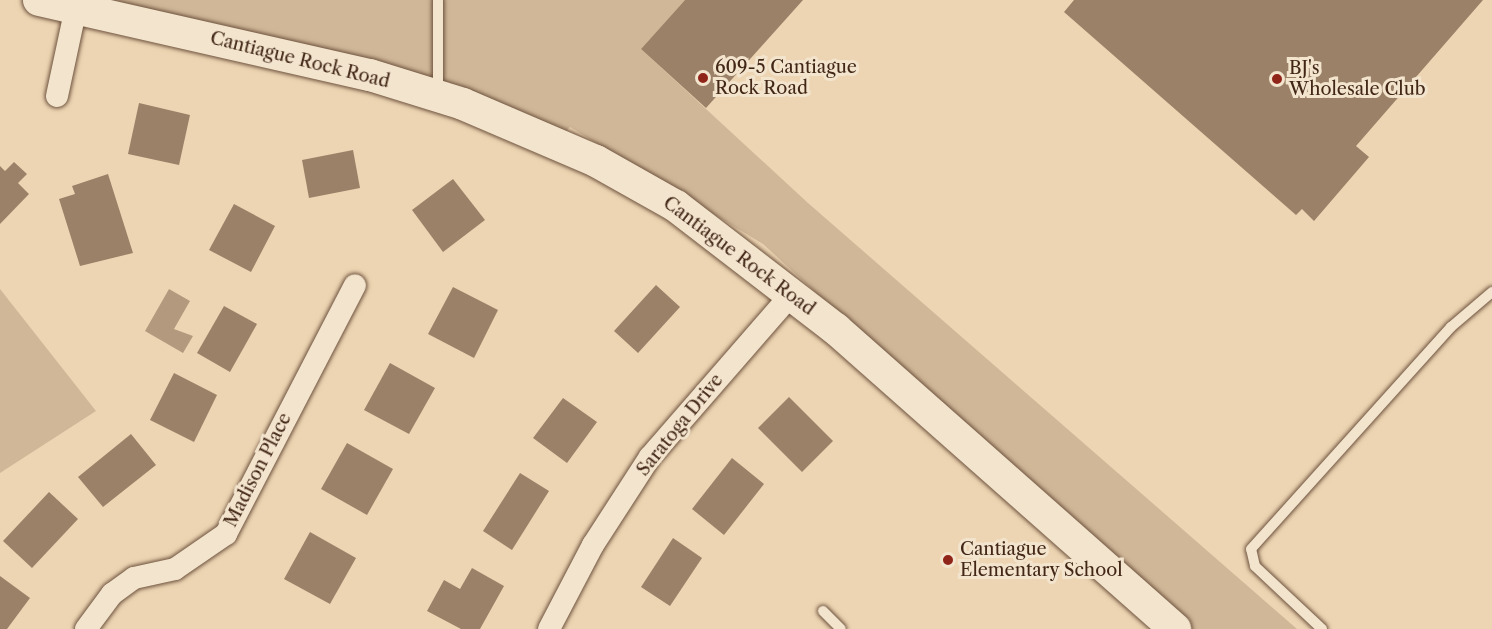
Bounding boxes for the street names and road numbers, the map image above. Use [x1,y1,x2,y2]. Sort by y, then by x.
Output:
street label: Cantiague Rock Road [208,27,392,93]
street label: Cantiague Rock Road [659,192,819,320]
street label: Saratoga Drive [632,370,728,480]
street label: Madison Place [220,409,296,531]

